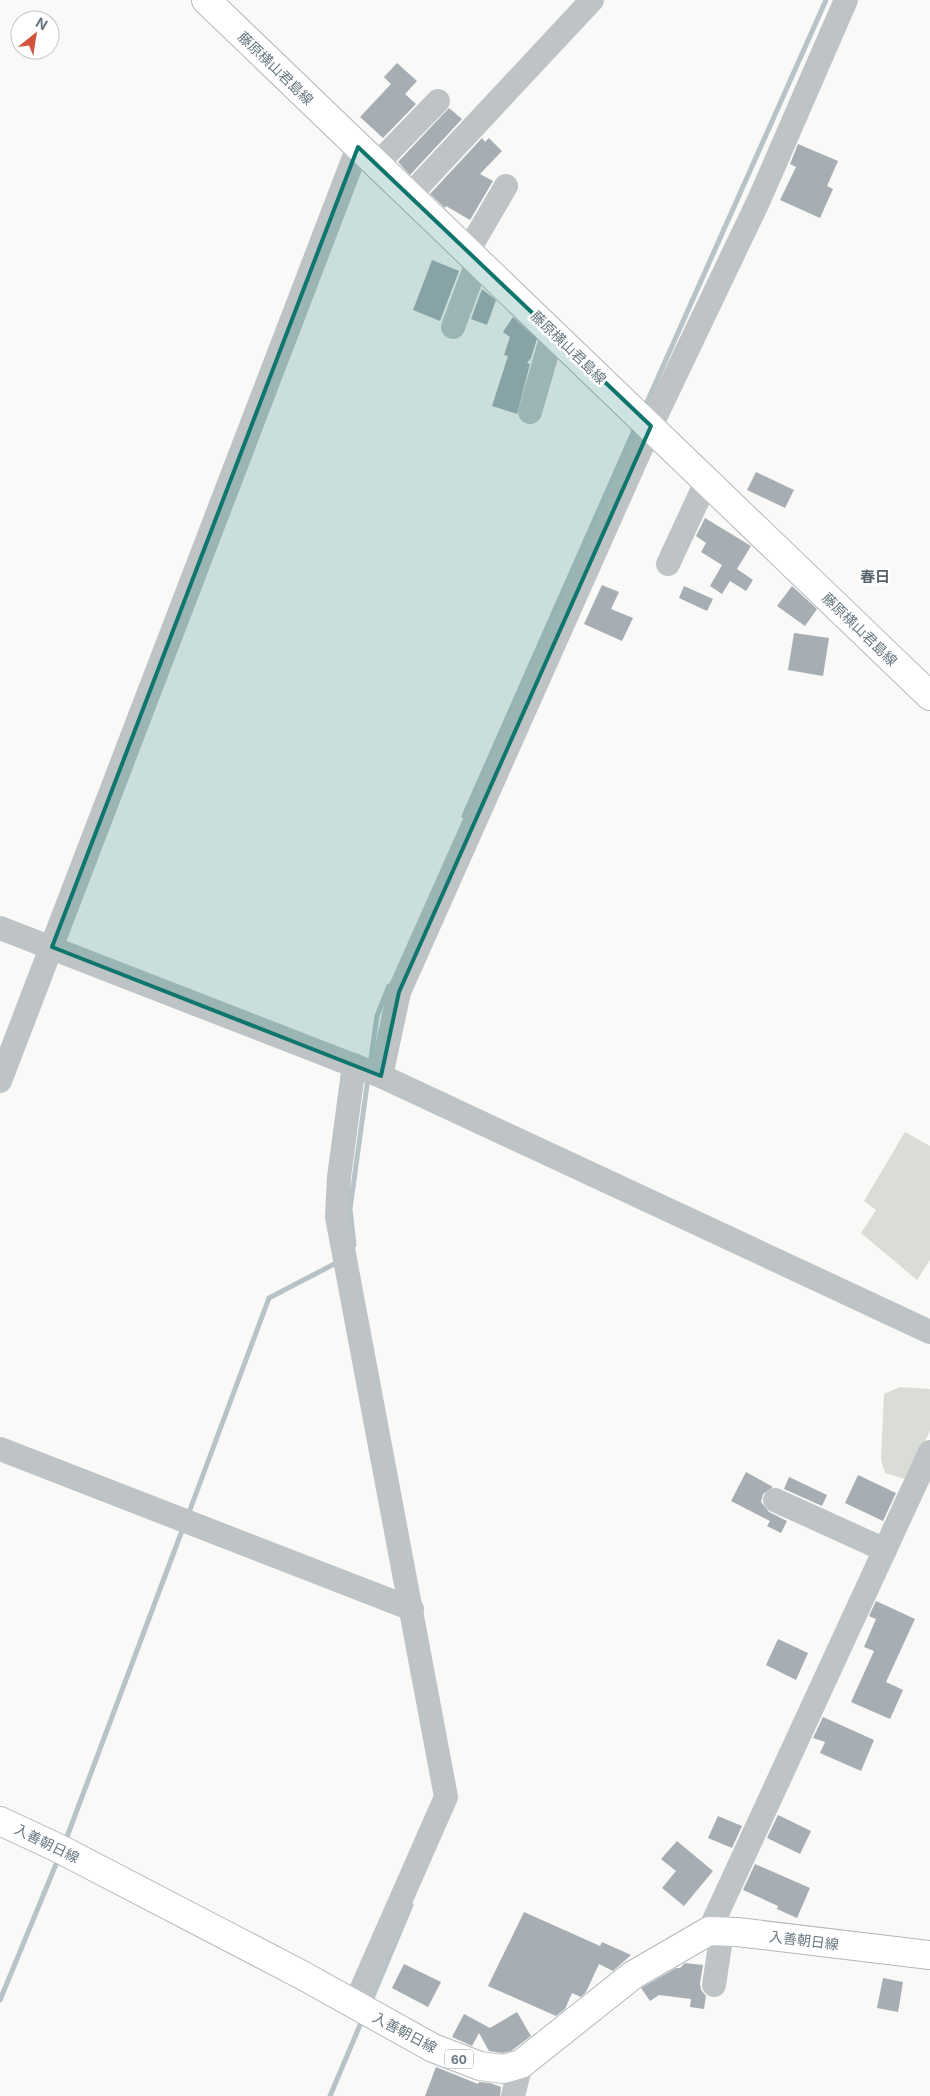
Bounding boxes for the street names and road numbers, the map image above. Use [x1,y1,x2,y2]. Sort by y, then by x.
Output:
street label: 藤原横山君島線 [235,28,317,108]
street label: 藤原横山君島線 [528,307,610,387]
street label: 藤原横山君島線 [819,589,901,669]
street label: 入善朝日線 [12,1820,82,1866]
street label: 入善朝日線 [768,1927,840,1953]
street label: 入善朝日線 [370,2008,440,2056]
road number: 60 [445,2050,473,2068]

